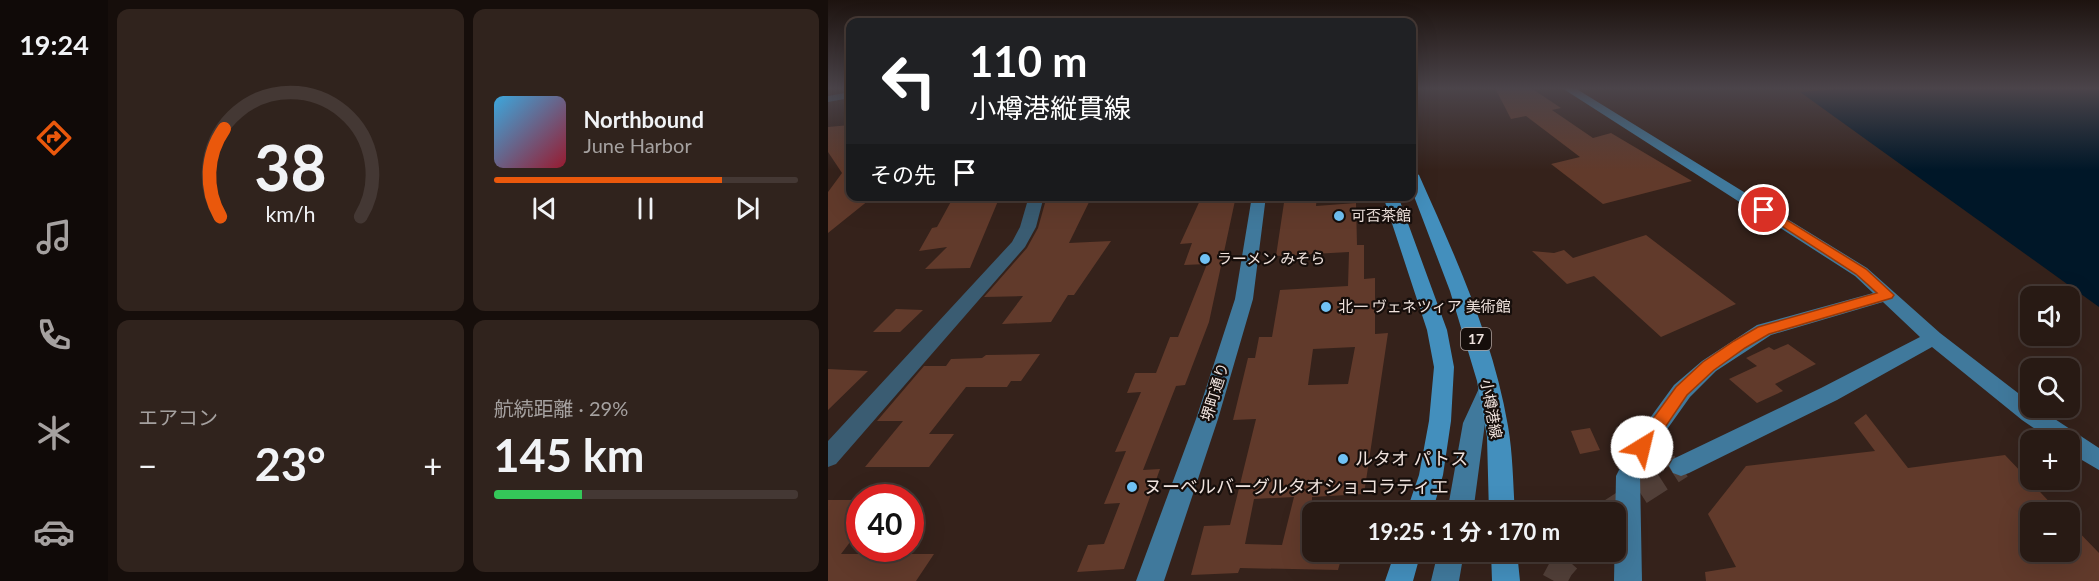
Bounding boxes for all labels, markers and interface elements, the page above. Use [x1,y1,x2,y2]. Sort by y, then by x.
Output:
text: 19:24 [19,28,89,61]
text: 110 m [969,36,1087,86]
icon: left [870,42,948,120]
text: 小樽港縦貫線 [969,91,1131,124]
text: Northbound [584,106,704,133]
icon: directions [33,117,75,159]
text: 38 [254,129,326,204]
text: June Harbor [584,133,692,157]
icon: arrive [948,156,981,189]
text: その先 [870,161,936,188]
pin [1738,184,1789,235]
icon: previous [528,192,561,225]
icon: pause [629,192,662,225]
icon: next [731,192,764,225]
icon: arrive [1747,193,1780,226]
text: km/h [265,202,315,228]
place label: 可否茶館 [1351,206,1411,224]
marker: 可否茶館 [1332,209,1346,223]
icon: music [33,216,75,258]
place label: ラーメン みそら [1217,249,1325,267]
marker: ラーメン みそら [1198,252,1212,266]
map controls [2020,286,2080,562]
button: sound [2020,286,2080,346]
place label: 北一 ヴェネツィア 美術館 [1338,297,1511,315]
marker: 北一 ヴェネツィア 美術館 [1319,300,1333,314]
icon: phone [33,314,75,356]
road number: 17 [1461,328,1491,350]
button: search [2020,358,2080,418]
street label: 堺町通り [1197,360,1231,423]
street label: 小樽港線 [1478,378,1506,440]
text: 航続距離 · 29% [494,396,628,420]
text: エアコン [138,405,218,429]
icon: climate [33,412,75,454]
position arrow [1610,415,1674,479]
text: 145 km [494,428,644,482]
button: + [2020,430,2080,490]
text: 23° [255,437,326,491]
text: − [138,445,157,485]
text: + [423,445,443,485]
place label: ルタオ パトス [1355,447,1468,469]
marker: ルタオ パトス [1336,452,1350,466]
place label: ヌーベルバーグルタオショコラティエ [1144,475,1449,497]
marker: ヌーベルバーグルタオショコラティエ [1125,480,1139,494]
speed limit sign: 40 [846,484,924,562]
button: − [2020,502,2080,562]
icon: car [33,511,75,553]
text: 19:25 · 1 分 · 170 m [1368,518,1560,545]

